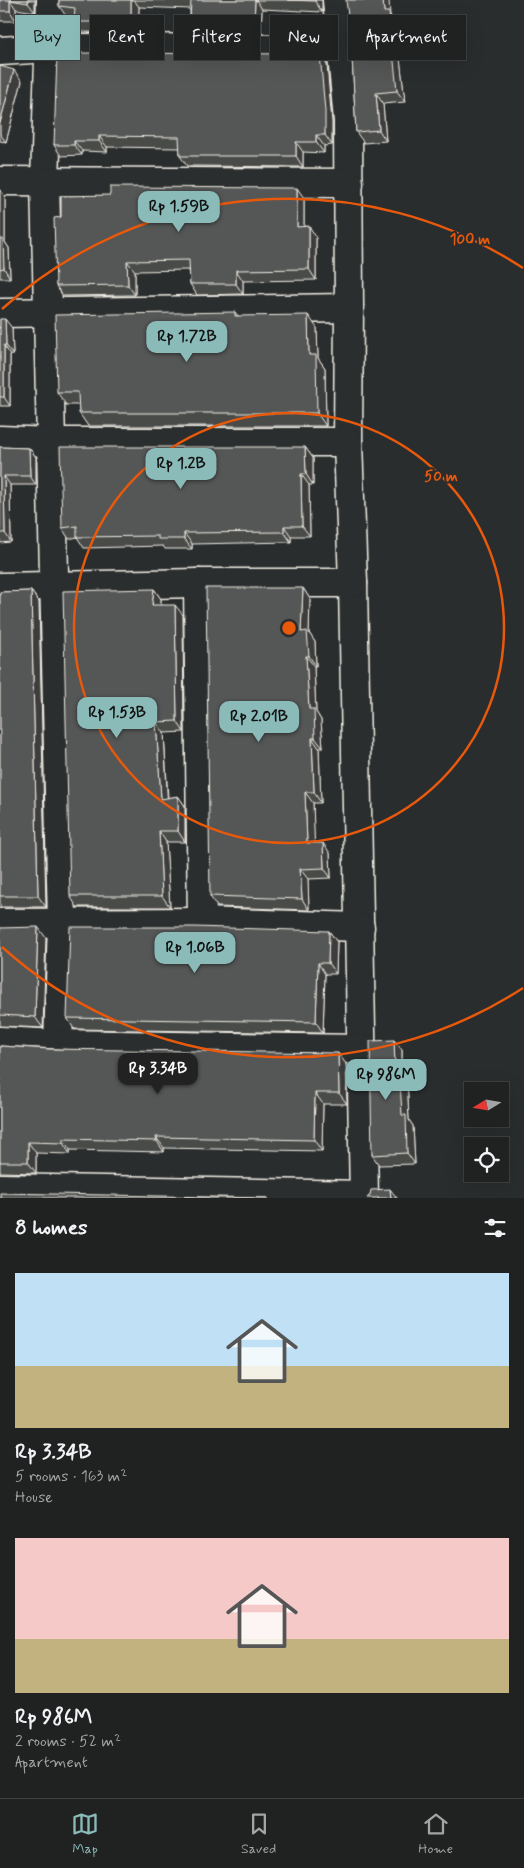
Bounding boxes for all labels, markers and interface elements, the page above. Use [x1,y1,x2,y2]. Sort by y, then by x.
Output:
chip: Buy [15,15,80,60]
chip: Rent [90,15,164,60]
chip: Filters [174,15,260,60]
chip: New [270,15,338,60]
chip: Apartment [348,15,466,60]
pin: Rp 1.59B [127,190,231,233]
text: Rp 1.59B [149,196,209,217]
text: 100 m [450,230,490,250]
pin: Rp 1.72B [135,320,239,363]
text: Rp 1.72B [157,326,217,347]
pin: Rp 1.2B [135,448,227,490]
text: Rp 1.2B [156,453,206,474]
text: 50 m [424,467,458,487]
centre of rings [280,619,298,637]
pin: Rp 1.53B [65,696,169,739]
pin: Rp 2.01B [207,700,311,743]
text: Rp 1.53B [88,702,146,723]
text: Rp 2.01B [230,706,288,727]
pin: Rp 1.06B [143,932,247,974]
text: Rp 1.06B [165,937,225,958]
pin: Rp 3.34B [106,1052,210,1095]
text: Rp 3.34B [129,1058,187,1079]
pin: Rp 986M [340,1058,432,1101]
text: Rp 986M [357,1064,415,1085]
north arrow [464,1082,509,1128]
map controls [464,1082,509,1182]
button: locate [464,1137,509,1182]
text: 8 homes [15,1214,87,1242]
icon: filters [481,1214,509,1242]
icon: home [217,1306,307,1396]
text: Rp 3.34B [15,1438,92,1466]
text: 5 rooms · 163 m² [15,1466,127,1487]
text: House [15,1487,53,1508]
icon: home [217,1571,307,1661]
text: Rp 986M [15,1703,92,1731]
text: 2 rooms · 52 m² [15,1731,121,1752]
text: Apartment [15,1752,88,1773]
tab: Map [71,1810,99,1858]
tab: Saved [241,1810,276,1858]
tab: Home [418,1810,453,1858]

